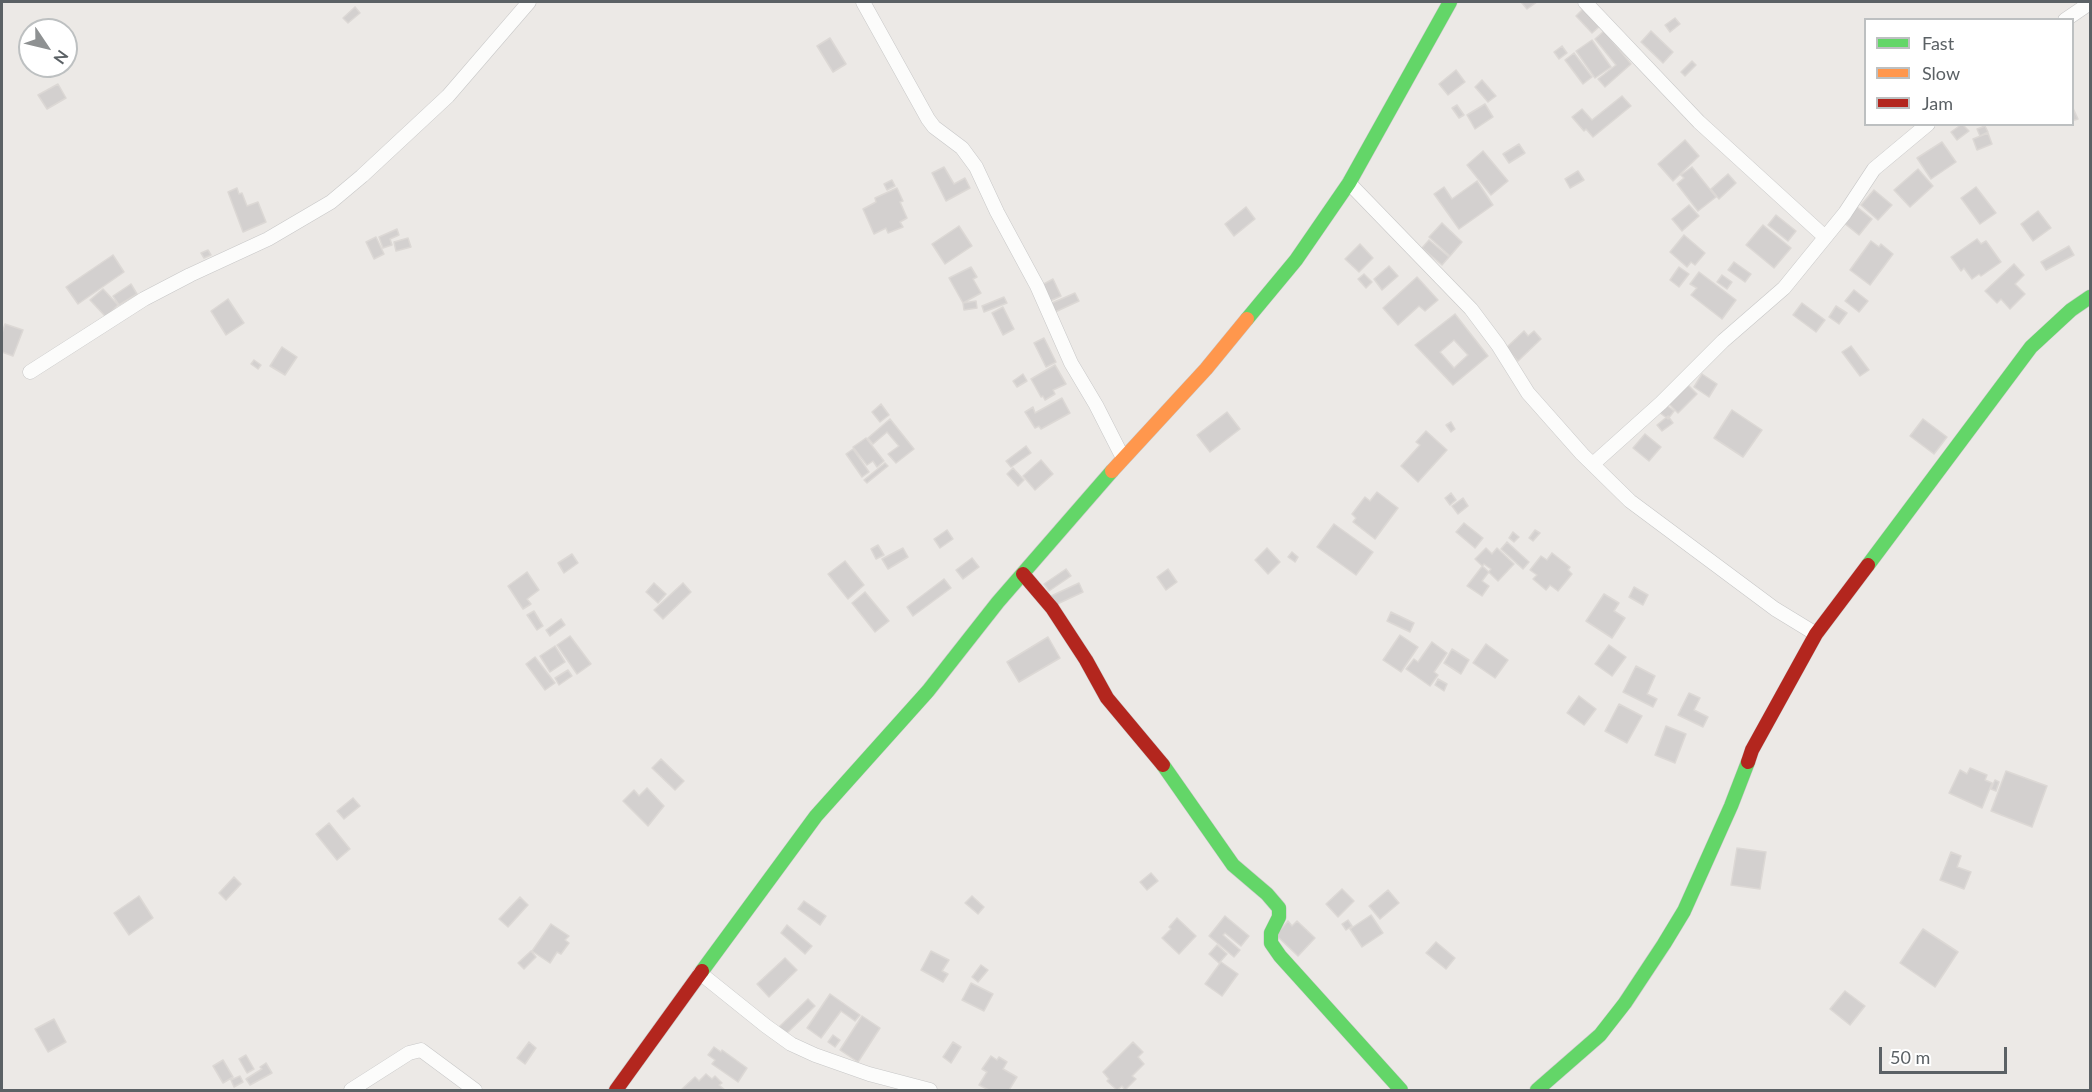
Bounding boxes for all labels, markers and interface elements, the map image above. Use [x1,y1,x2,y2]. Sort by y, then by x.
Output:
north arrow [18,18,78,78]
legend [1864,18,2074,126]
text: Fast [1922,32,1954,54]
text: N [50,47,73,68]
text: Slow [1922,62,1960,84]
text: Jam [1922,92,1953,114]
scale bar [1882,1035,2010,1073]
text: 50 m [1890,1046,1930,1068]

